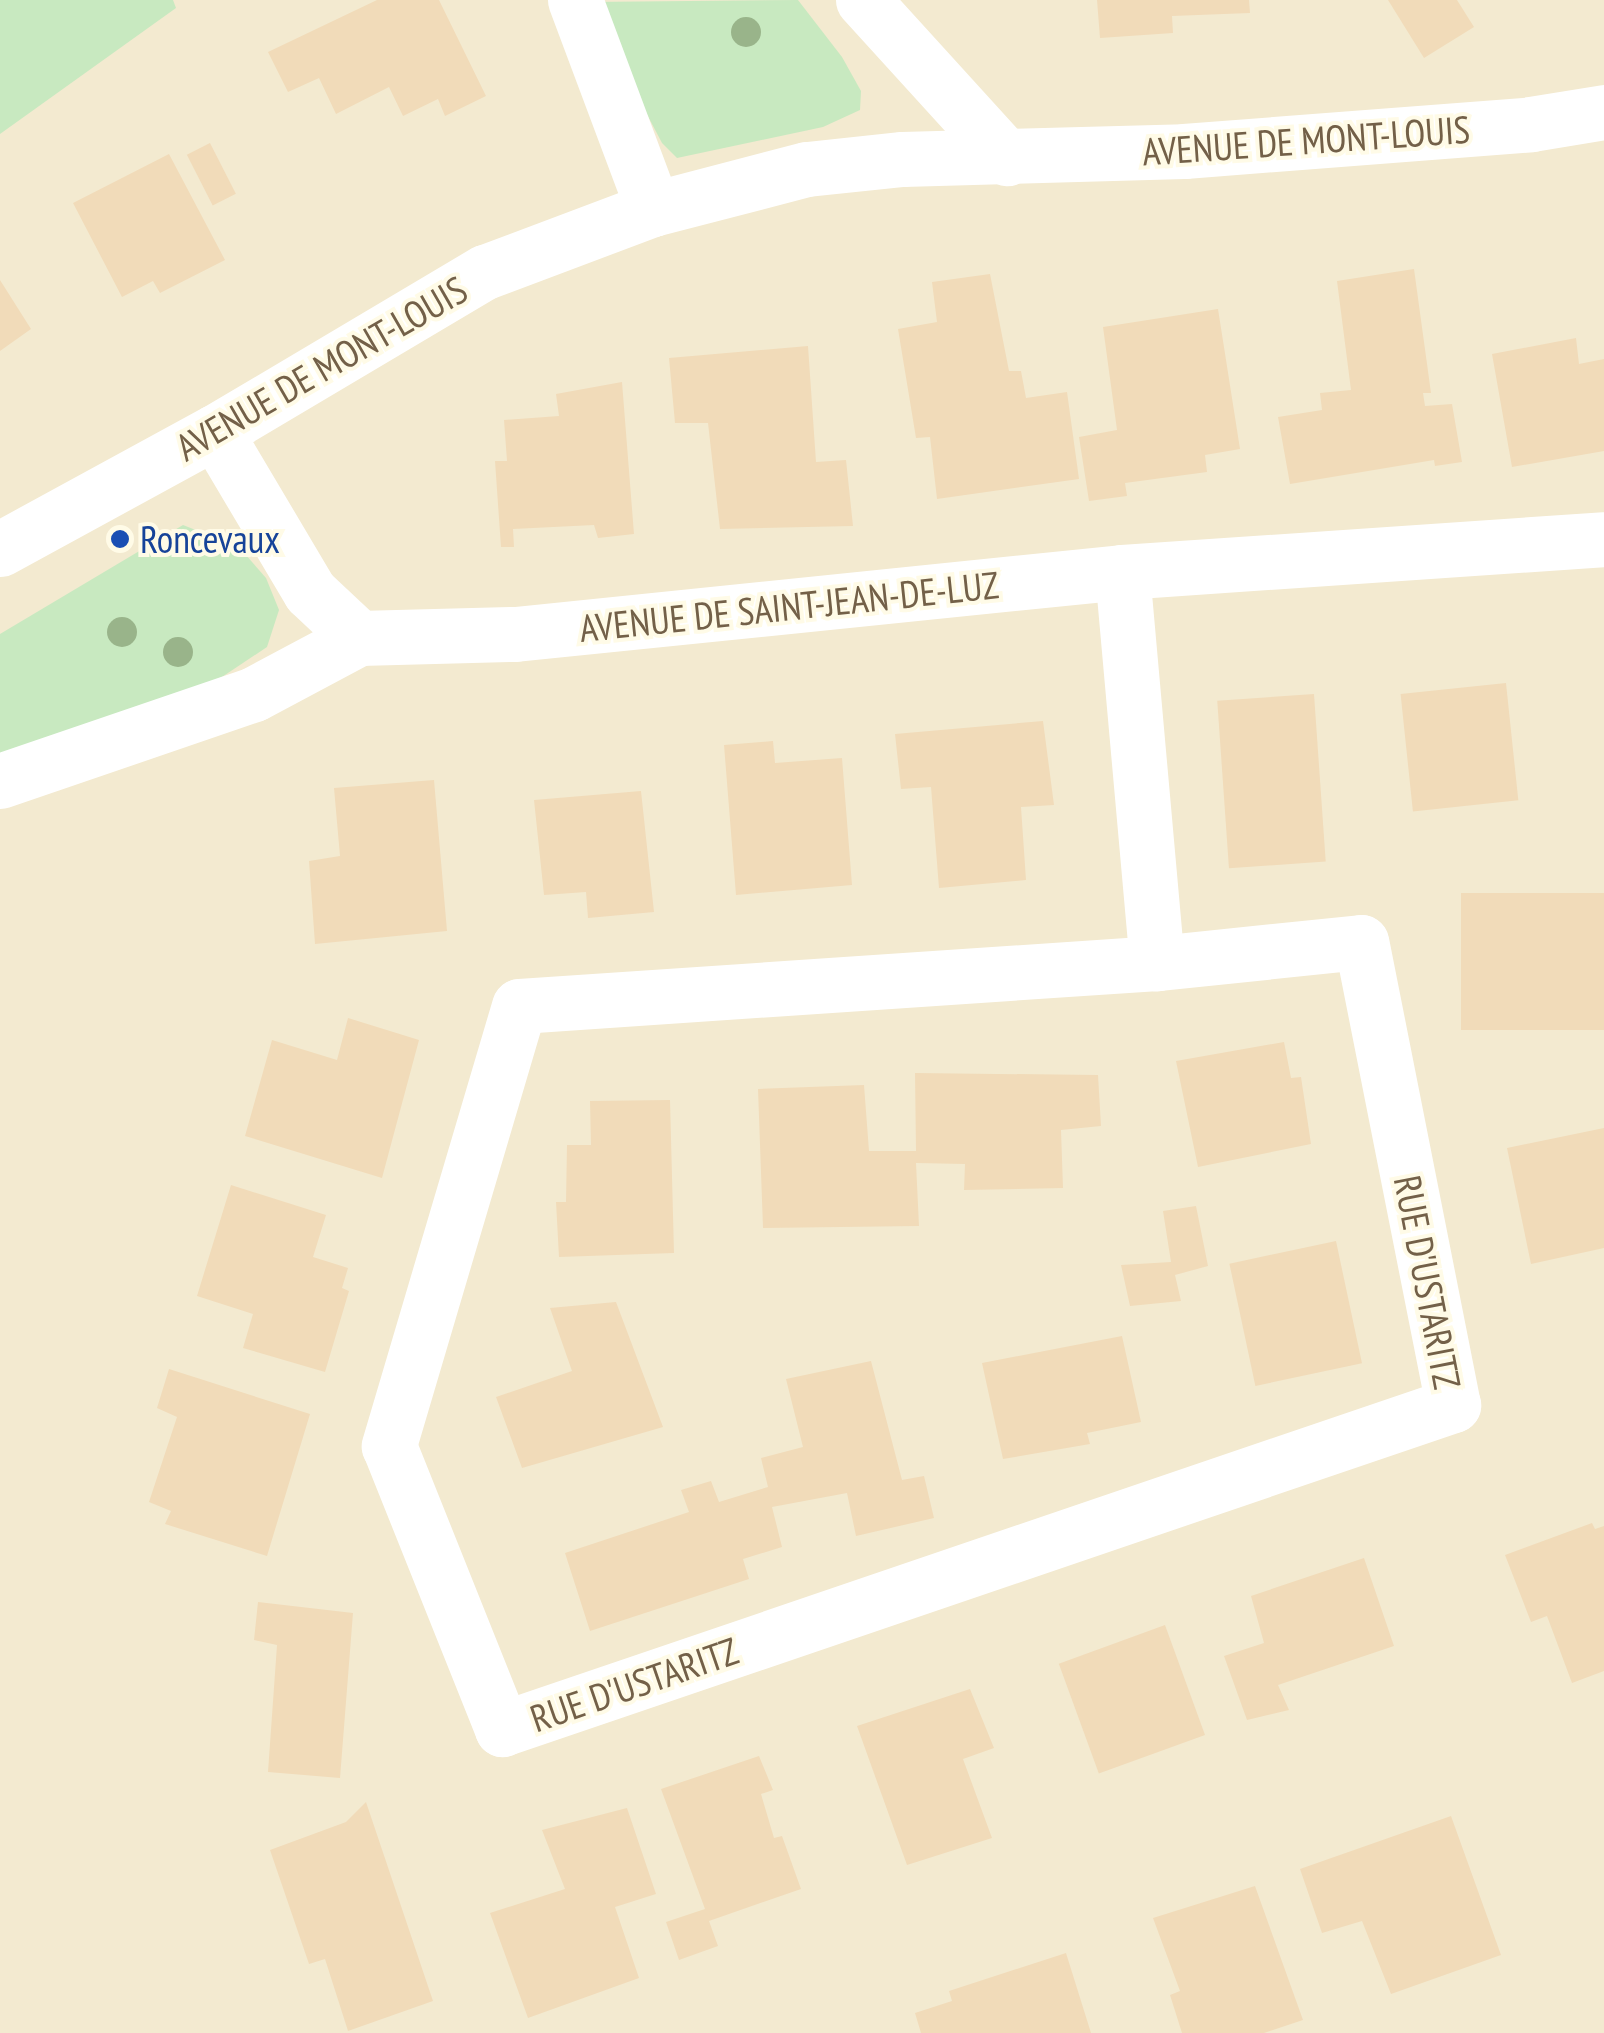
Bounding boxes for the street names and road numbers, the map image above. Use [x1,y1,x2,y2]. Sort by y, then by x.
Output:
street label: AVENUE DE MONT-LOUIS [1141,106,1471,174]
street label: AVENUE DE MONT-LOUIS [167,266,475,470]
street label: AVENUE DE SAINT-JEAN-DE-LUZ [577,561,1001,651]
street label: RUE D'USTARITZ [1385,1171,1471,1393]
street label: RUE D'USTARITZ [524,1627,744,1741]

